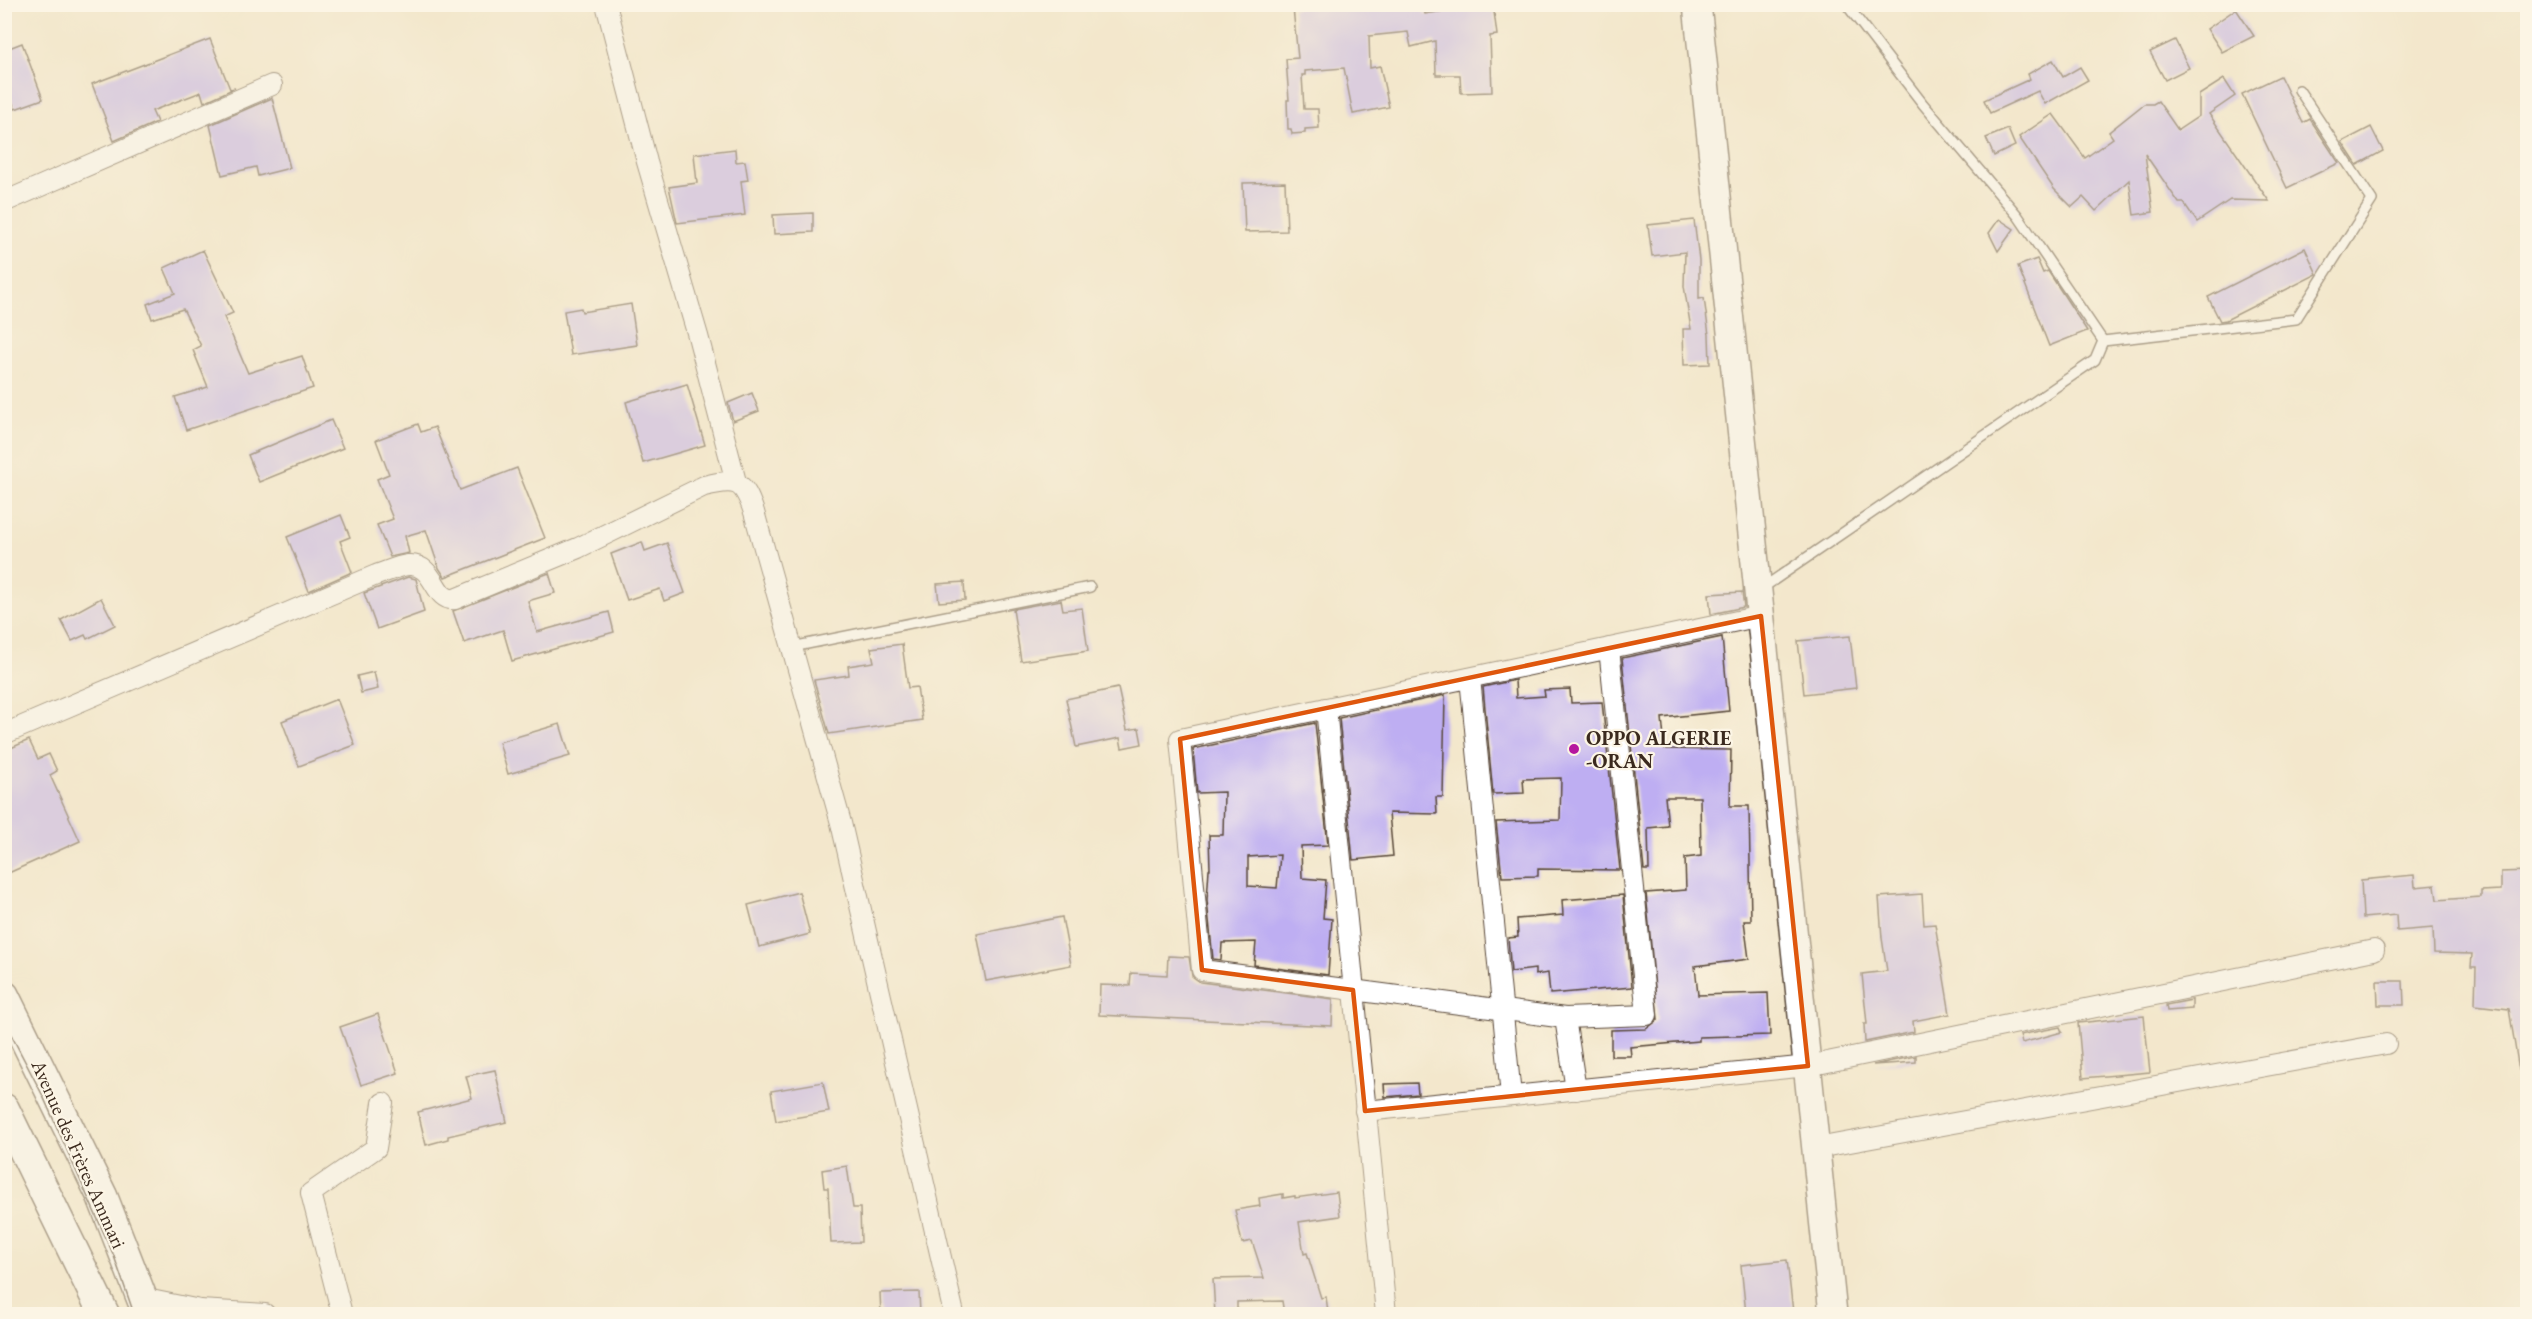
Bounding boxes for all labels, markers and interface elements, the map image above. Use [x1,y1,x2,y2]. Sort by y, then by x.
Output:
place label: OPPO ALGERIE -ORAN [1586,725,1732,774]
marker: OPPO ALGERIE -ORAN [1567,742,1581,756]
street label: Avenue des Frères Ammari [25,1055,132,1253]

